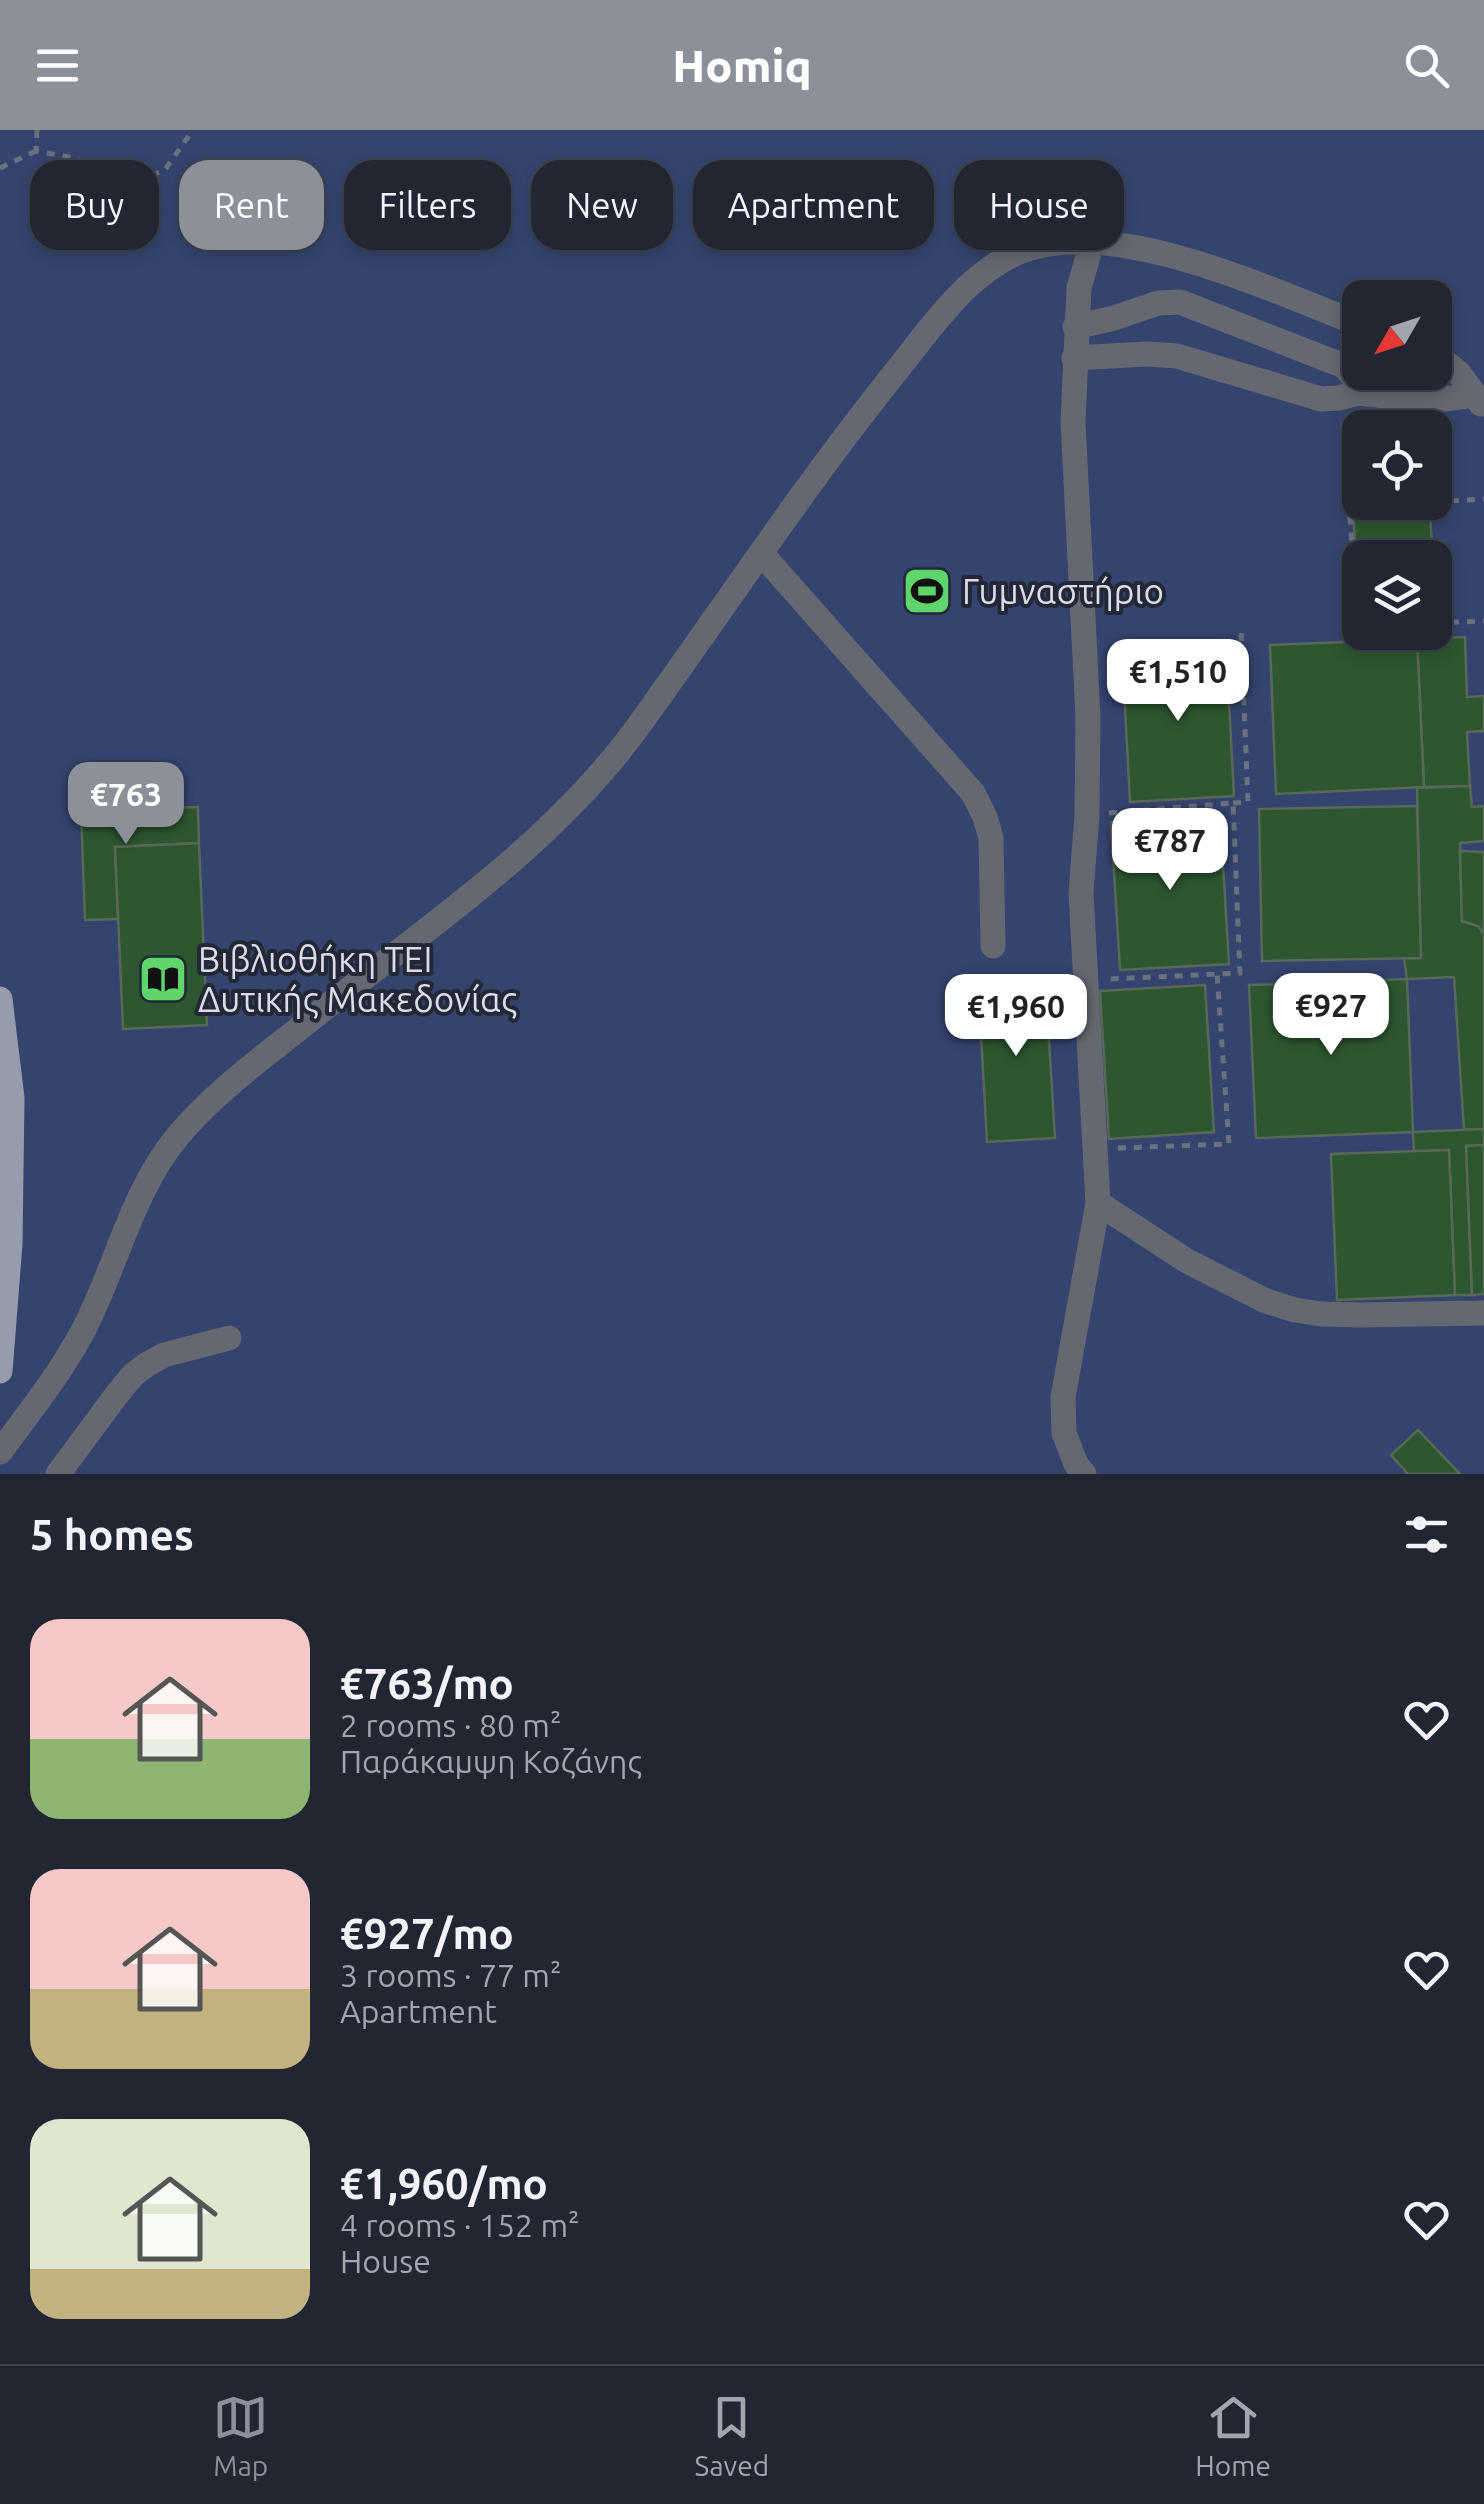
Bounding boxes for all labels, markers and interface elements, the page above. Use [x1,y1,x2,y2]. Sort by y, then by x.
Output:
icon: menu [30,38,85,93]
icon: search [1399,38,1454,93]
text: Homiq [672,40,812,91]
chip: Buy [30,160,159,250]
chip: Rent [179,160,324,250]
chip: Filters [344,160,511,250]
chip: New [531,160,673,250]
chip: Apartment [693,160,934,250]
chip: House [954,160,1124,250]
north arrow [1342,280,1452,390]
map controls [1342,280,1452,650]
button: locate [1342,410,1452,520]
button: layers [1342,540,1452,650]
sports icon: Γυμναστήριο [901,565,953,617]
place label: Γυμναστήριο [962,571,1164,611]
pin: €1,510 [1097,639,1259,724]
text: €1,510 [1129,653,1227,689]
pin: €763 [67,762,185,847]
text: €763 [90,776,162,812]
pin: €787 [1111,808,1229,893]
text: €787 [1134,822,1206,858]
place label: Βιβλιοθήκη ΤΕΙ Δυτικής Μακεδονίας [198,939,517,1019]
library icon: Βιβλιοθήκη ΤΕΙ Δυτικής Μακεδονίας [137,953,189,1005]
pin: €927 [1272,973,1390,1058]
pin: €1,960 [935,974,1097,1059]
text: €927 [1295,987,1367,1023]
text: €1,960 [967,988,1065,1024]
icon: filters [1399,1507,1454,1562]
text: 5 homes [30,1511,194,1558]
icon: home [110,1659,230,1779]
text: €763/mo [340,1660,514,1707]
icon: heart [1399,1692,1454,1747]
text: 2 rooms · 80 m² [340,1707,561,1743]
text: Παράκαμψη Κοζάνης [340,1743,642,1779]
icon: home [110,1909,230,2029]
text: €927/mo [340,1910,514,1957]
icon: heart [1399,1942,1454,1997]
text: 3 rooms · 77 m² [340,1957,561,1993]
text: Apartment [340,1993,497,2029]
icon: home [110,2159,230,2279]
text: €1,960/mo [340,2160,548,2207]
icon: heart [1399,2192,1454,2247]
text: 4 rooms · 152 m² [340,2207,580,2243]
text: House [340,2243,431,2279]
tab: Map [213,2390,268,2481]
tab: Saved [695,2390,769,2481]
tab: Home [1195,2390,1271,2481]

